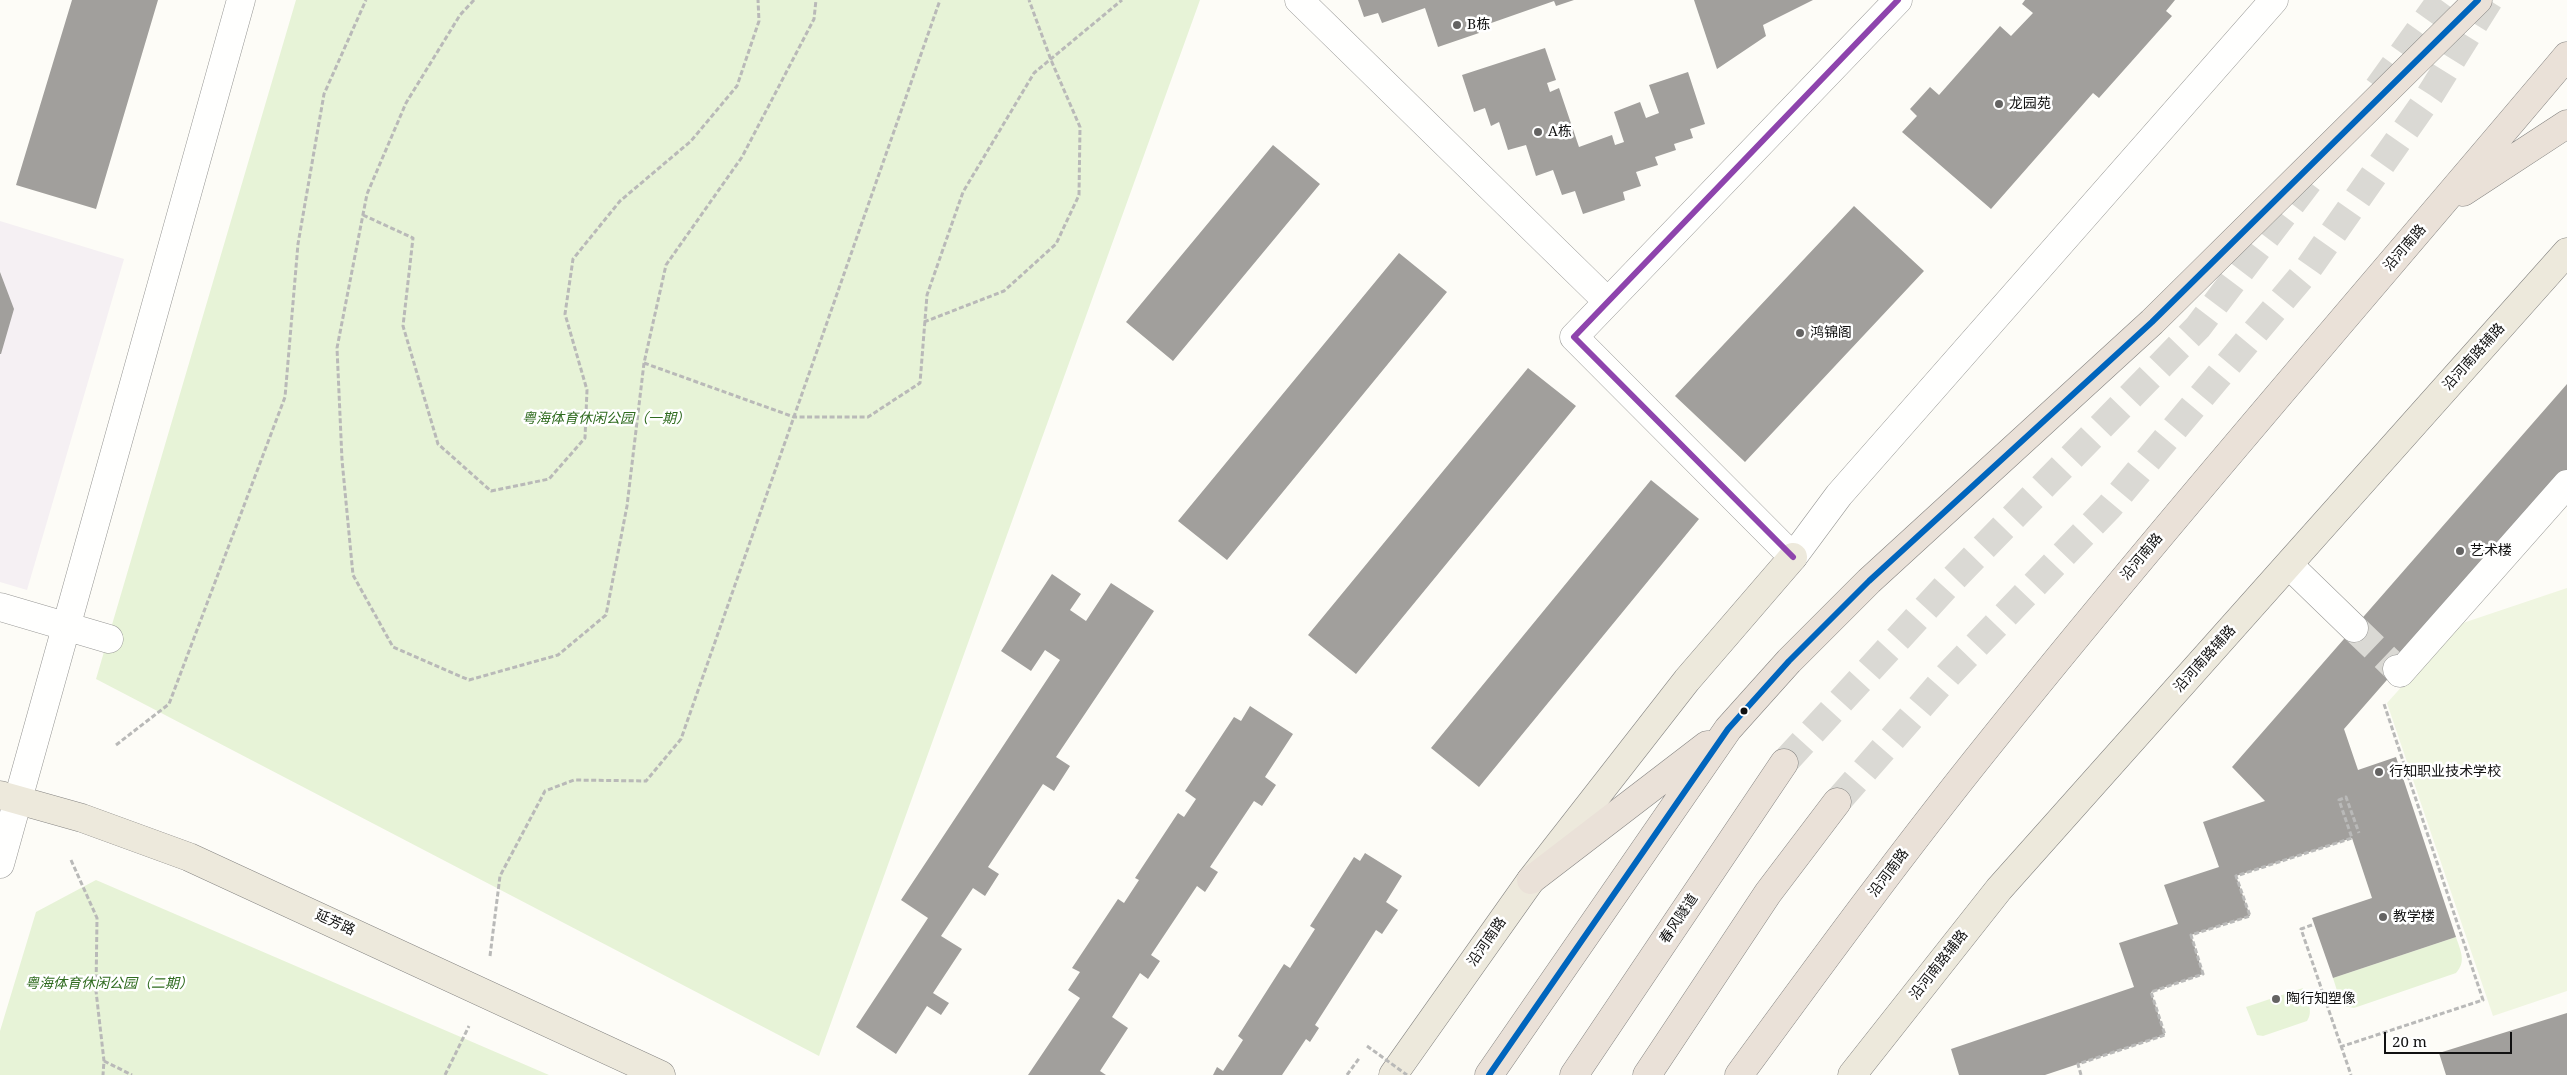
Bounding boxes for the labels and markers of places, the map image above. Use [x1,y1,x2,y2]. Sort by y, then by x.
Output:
place label: B栋 [1467,17,1490,33]
marker: B栋 [1451,19,1463,31]
place label: 龙园苑 [2009,96,2051,112]
marker: 龙园苑 [1993,98,2005,110]
place label: A栋 [1548,124,1572,140]
marker: A栋 [1532,126,1544,138]
place label: 鸿锦阁 [1810,325,1852,341]
marker: 鸿锦阁 [1794,327,1806,339]
place label: 艺术楼 [2470,543,2512,559]
marker: 艺术楼 [2454,545,2466,557]
unlabelled marker [1739,706,1749,716]
place label: 行知职业技术学校 [2389,764,2501,780]
marker: 行知职业技术学校 [2373,766,2385,778]
place label: 教学楼 [2393,909,2435,925]
marker: 教学楼 [2377,911,2389,923]
place label: 陶行知塑像 [2286,991,2356,1007]
marker: 陶行知塑像 [2270,993,2282,1005]

